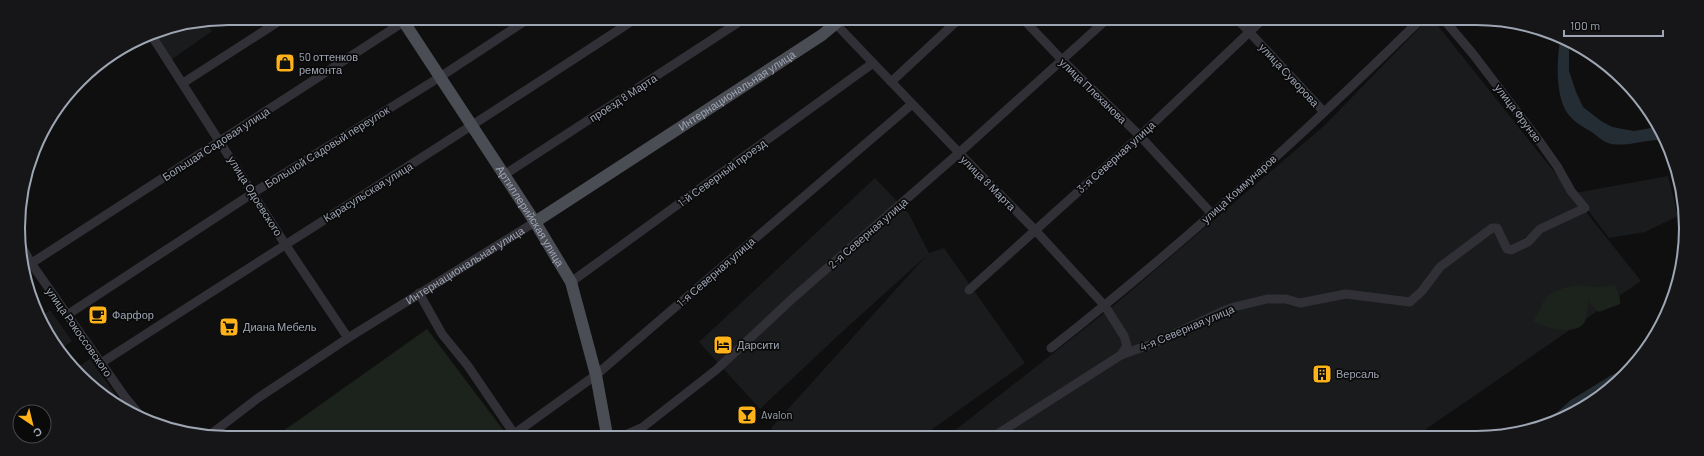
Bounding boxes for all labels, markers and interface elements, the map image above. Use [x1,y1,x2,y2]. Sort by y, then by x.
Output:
scale bar [1564,12,1663,38]
text: 100 m [1570,18,1600,32]
street label: улица Суворова [1257,40,1323,110]
street label: Интернациональная улица [676,47,798,133]
place label: 50 оттенков ремонта [299,50,358,76]
shop icon: 50 оттенков ремонта [274,52,296,74]
street label: улица Плеханова [1057,55,1130,127]
street label: проезд 8 Марта [587,70,660,124]
street label: улица Фрунзе [1492,81,1544,144]
street label: Большой Садовый переулок [262,103,392,190]
street label: Большая Садовая улица [160,104,273,183]
street label: 3-я Северная улица [1074,117,1158,195]
street label: 1-й Северный проезд [675,136,769,209]
street label: улица 8 Марта [958,152,1019,214]
street label: улица Коммунаров [1199,152,1279,226]
street label: улица Одоевского [226,153,285,238]
street label: Карасульская улица [321,158,415,224]
street label: Артиллерийская улица [494,163,568,269]
street label: 2-я Северная улица [825,194,911,271]
street label: Интернациональная улица [403,223,527,307]
street label: 1-я Северная улица [674,234,758,309]
street label: улица Рокоссовского [44,285,115,379]
street label: 4-я Северная улица [1138,301,1237,353]
cafe icon: Фарфор [87,304,109,326]
place label: Фарфор [112,308,154,321]
supermarket icon: Диана Мебель [218,316,240,338]
place label: Диана Мебель [243,320,317,333]
hotel icon: Дарсити [712,334,734,356]
place label: Дарсити [737,338,780,351]
building icon: Версаль [1311,363,1333,385]
place label: Версаль [1336,367,1380,380]
north arrow [12,404,52,444]
bar icon: Avalon [736,404,758,426]
place label: Avalon [761,408,793,421]
text: С [31,425,45,440]

